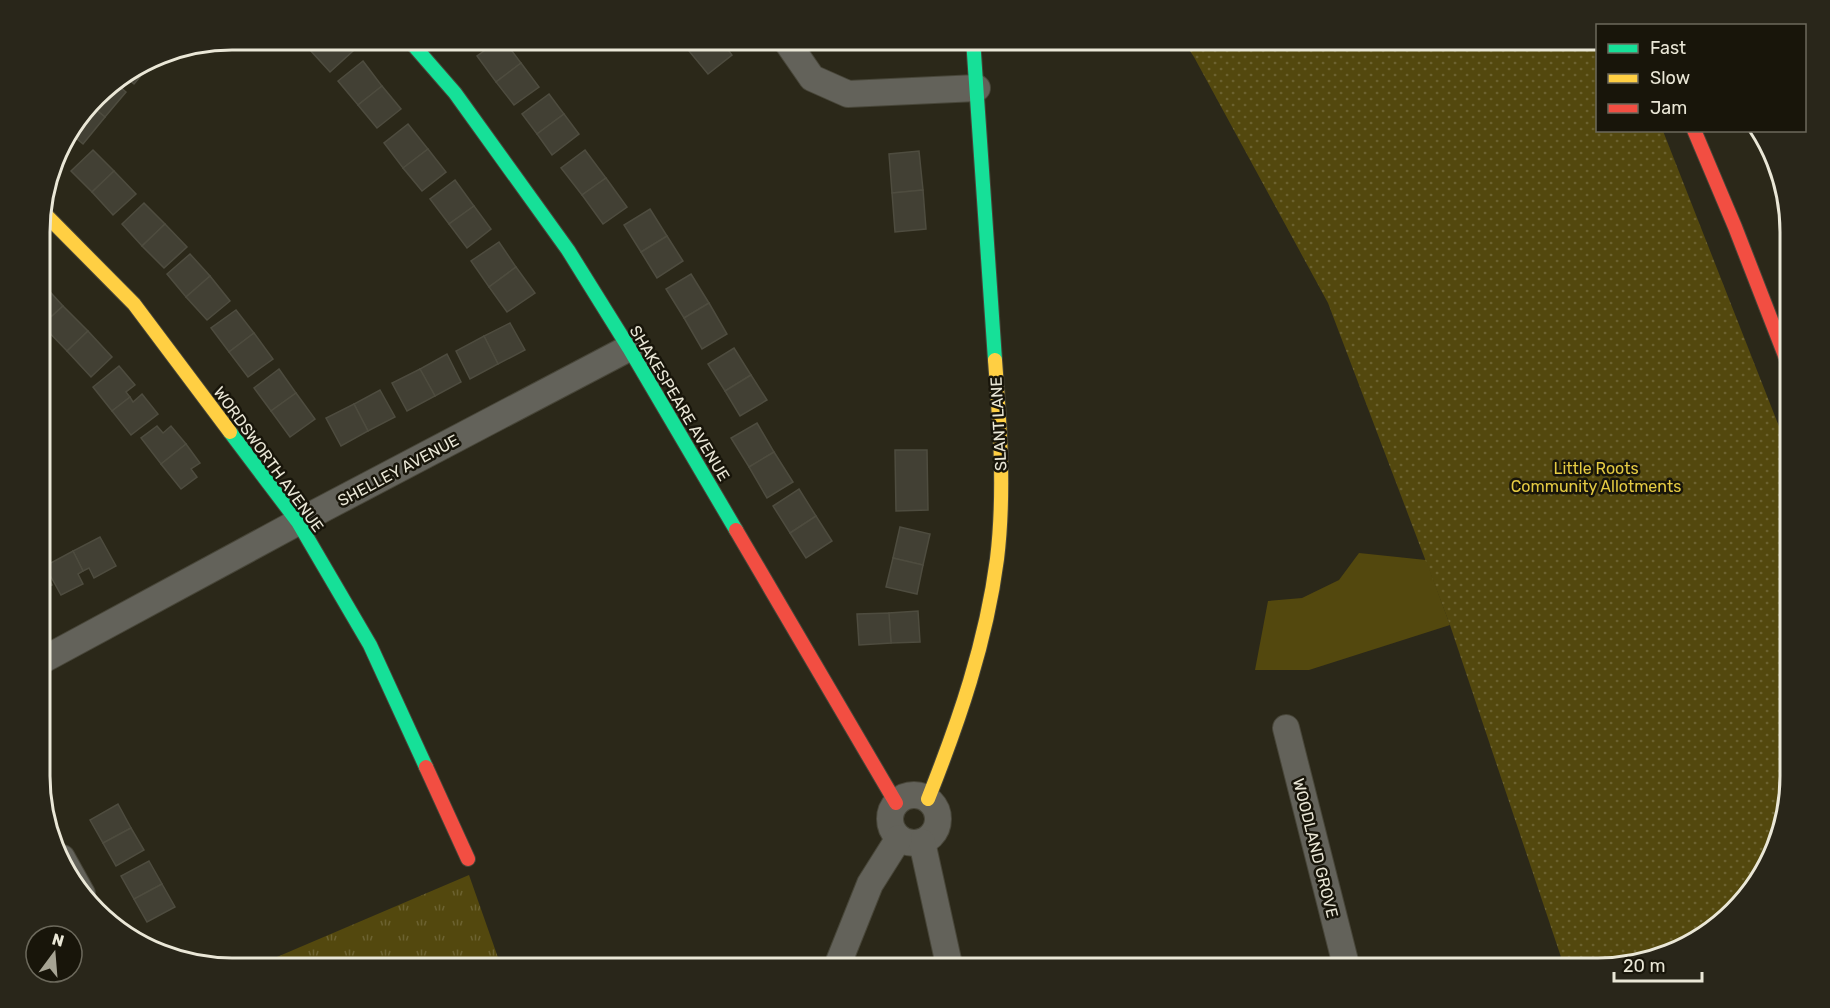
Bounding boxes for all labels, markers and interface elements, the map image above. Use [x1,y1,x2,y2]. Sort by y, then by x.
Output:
legend [1596,24,1806,132]
text: Fast [1650,37,1686,59]
text: Slow [1650,67,1690,89]
text: Jam [1650,97,1687,119]
street label: SHAKESPEARE AVENUE [626,322,734,484]
street label: SLANT LANE [987,376,1010,471]
street label: WORDSWORTH AVENUE [209,383,328,536]
street label: SHELLEY AVENUE [334,431,462,510]
park label: Little Roots Community Allotments [1511,459,1681,496]
street label: WOODLAND GROVE [1289,776,1342,920]
north arrow [24,924,84,984]
text: N [50,929,66,951]
scale bar [1614,945,1702,983]
text: 20 m [1623,955,1665,977]

